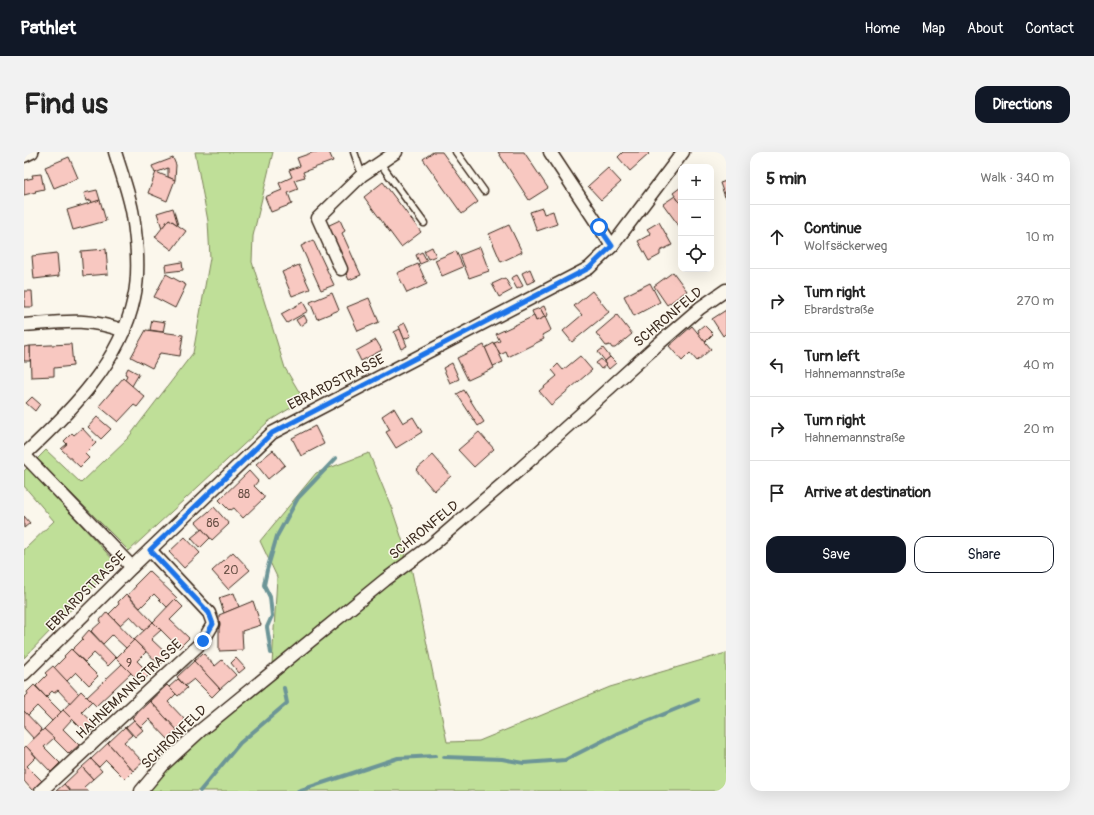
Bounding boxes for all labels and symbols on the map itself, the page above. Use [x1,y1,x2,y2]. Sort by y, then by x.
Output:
route start [590,218,608,236]
street label: SCHRONFELD [630,283,706,351]
street label: EBRARDSTRASSE [285,350,387,414]
house number: 88 [238,487,250,502]
street label: SCHRONFELD [386,497,462,563]
house number: 86 [206,516,220,531]
street label: EBRARDSTRASSE [43,548,129,634]
house number: 20 [224,563,238,578]
route end [194,632,212,650]
street label: HAHNEMANNSTRASSE [73,636,185,742]
house number: 9 [126,656,132,671]
street label: SCHRONFELD [138,701,210,772]

